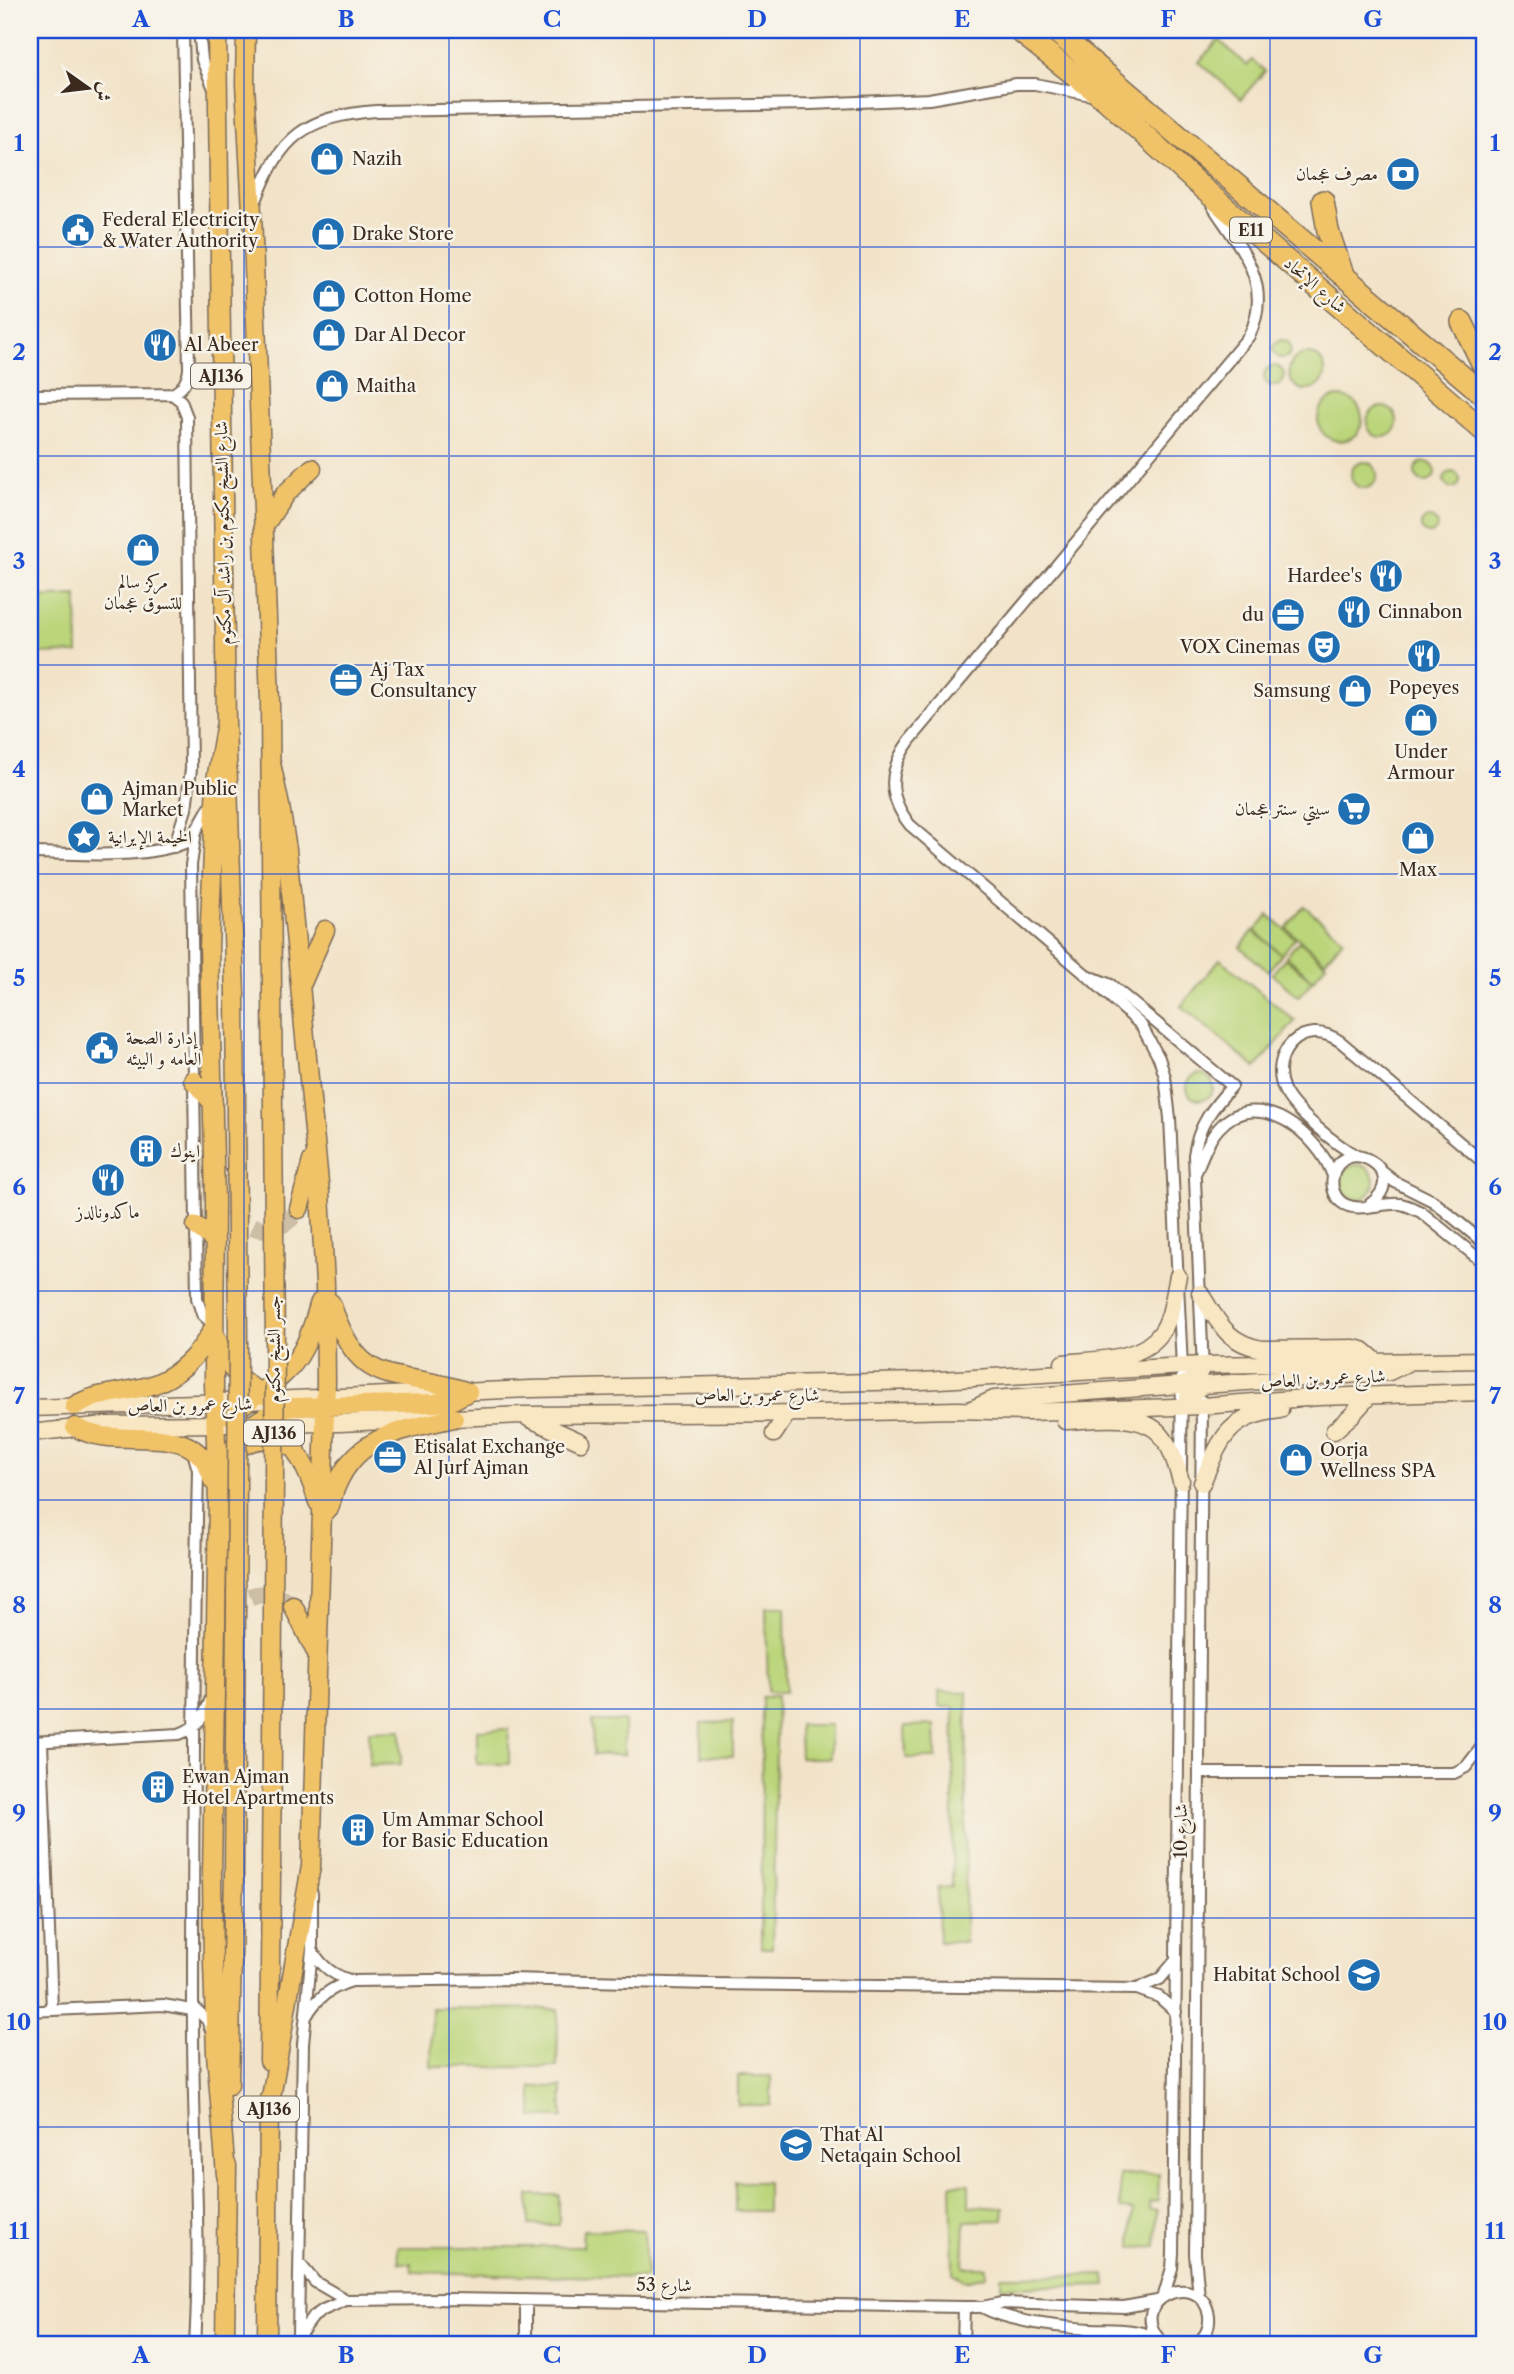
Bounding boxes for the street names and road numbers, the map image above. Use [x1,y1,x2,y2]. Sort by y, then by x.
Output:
road number: E11 [1230,218,1272,242]
street label: شارع الإتحاد [1277,252,1351,321]
road number: AJ136 [191,364,251,388]
street label: شارع الشيخ مكتوم بن راشد آل مكتوم [210,421,241,645]
street label: جسر الشيخ مكتوم [263,1295,290,1403]
street label: شارع عمرو بن العاص [1260,1365,1386,1397]
street label: شارع عمرو بن العاص [695,1384,819,1410]
street label: شارع عمرو بن العاص [127,1393,253,1421]
road number: AJ136 [244,1420,304,1446]
street label: شارع 10 [1170,1803,1196,1859]
road number: AJ136 [239,2096,299,2122]
street label: شارع 53 [636,2274,692,2300]

